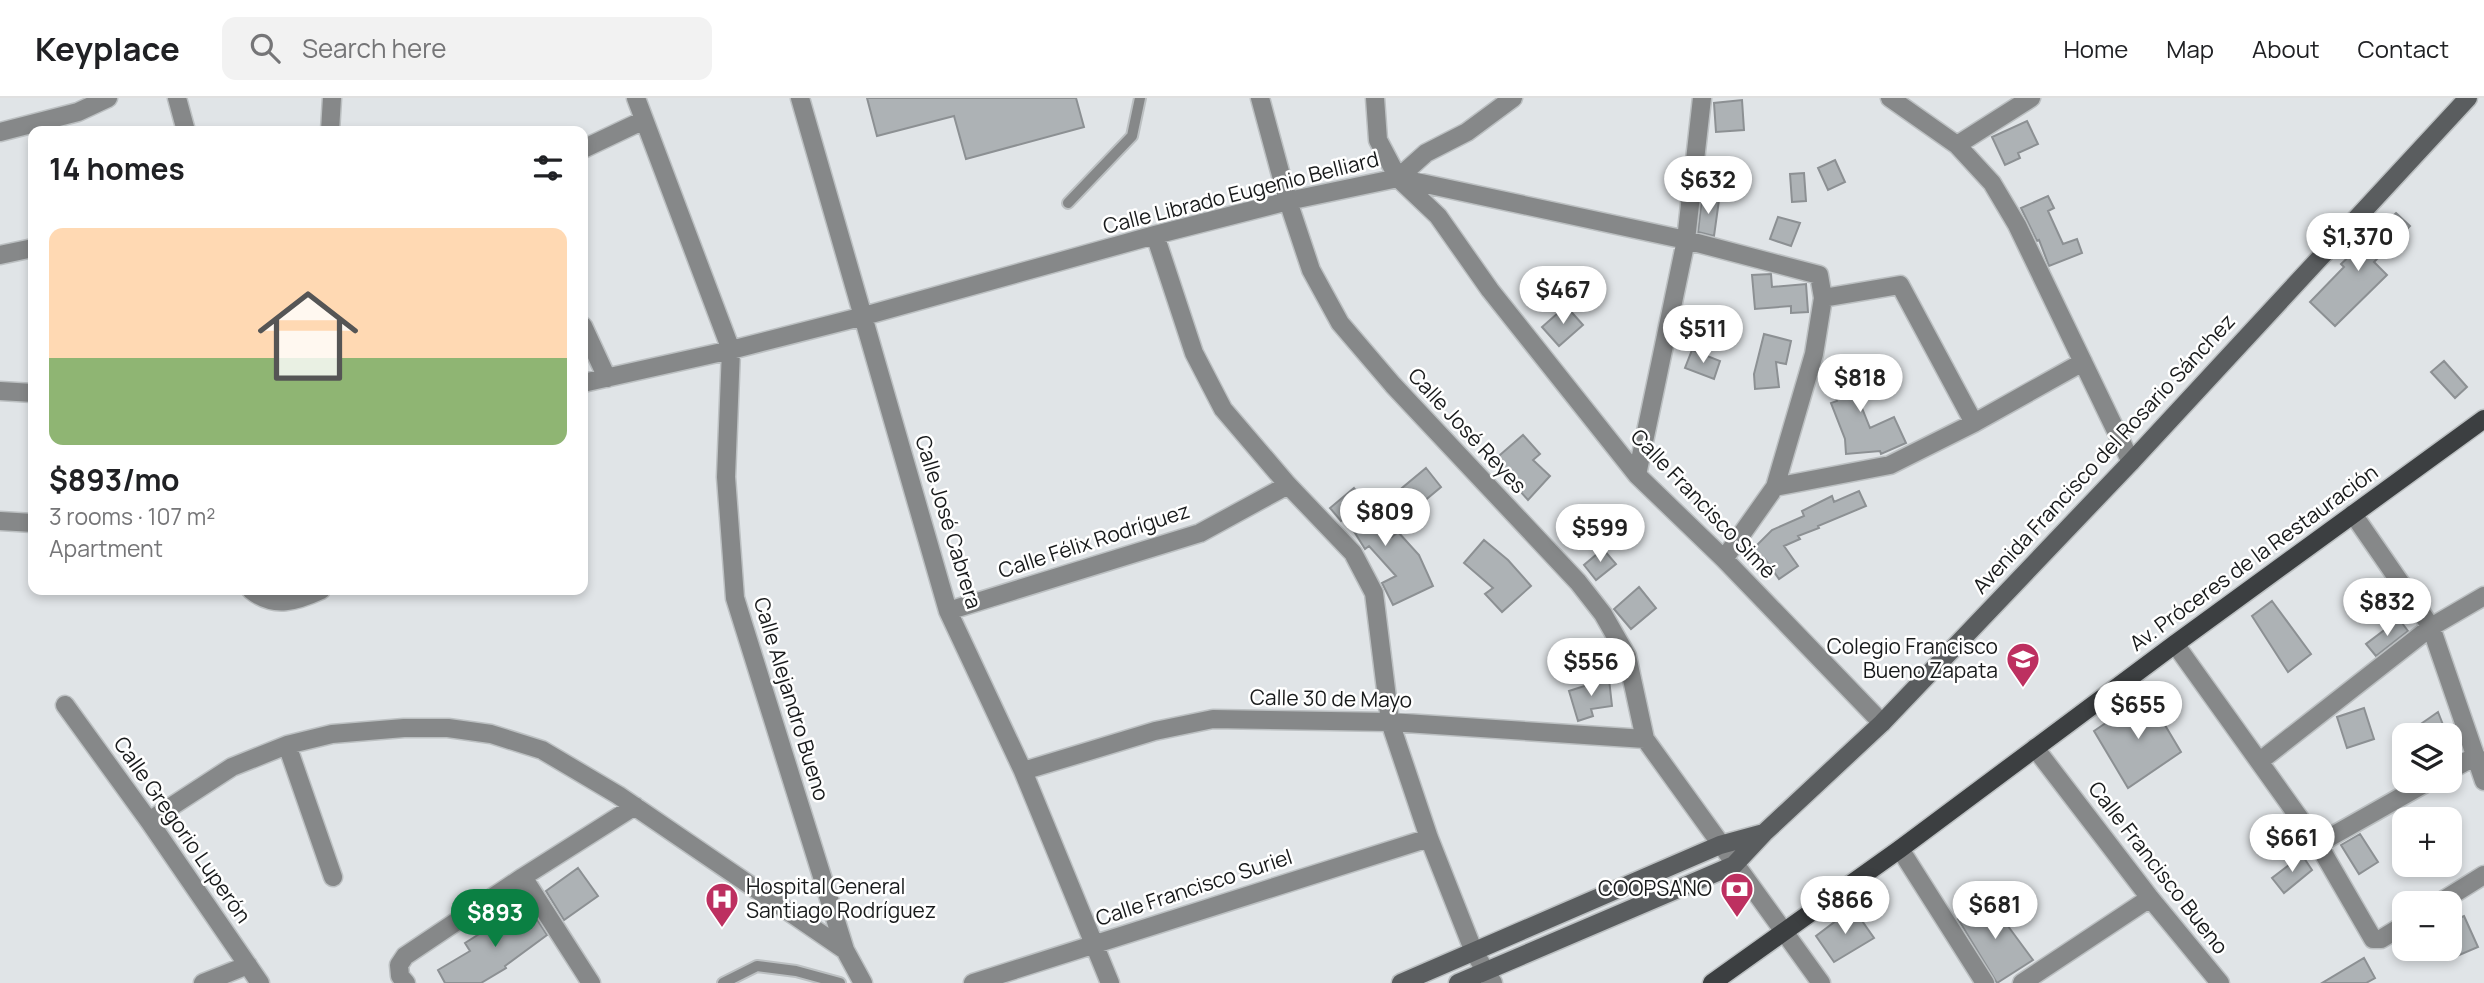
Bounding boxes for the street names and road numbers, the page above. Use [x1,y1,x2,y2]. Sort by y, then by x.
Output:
street label: Calle Librado Eugenio Belliard [1100,144,1381,240]
street label: Avenida Francisco del Rosario Sánchez [1966,307,2241,599]
street label: Calle José Reyes [1402,362,1533,499]
street label: Calle Francisco Simé [1625,422,1783,584]
street label: Calle José Cabrera [909,431,989,612]
street label: Av. Próceres de la Restauración [2124,458,2383,657]
street label: Calle Félix Rodríguez [995,496,1193,584]
street label: Calle Alejandro Bueno [748,594,836,804]
street label: Calle 30 de Mayo [1250,683,1412,713]
street label: Calle Gregorio Luperón [108,731,258,928]
street label: Calle Francisco Bueno [2082,775,2235,960]
street label: Calle Francisco Suriel [1092,842,1296,932]

